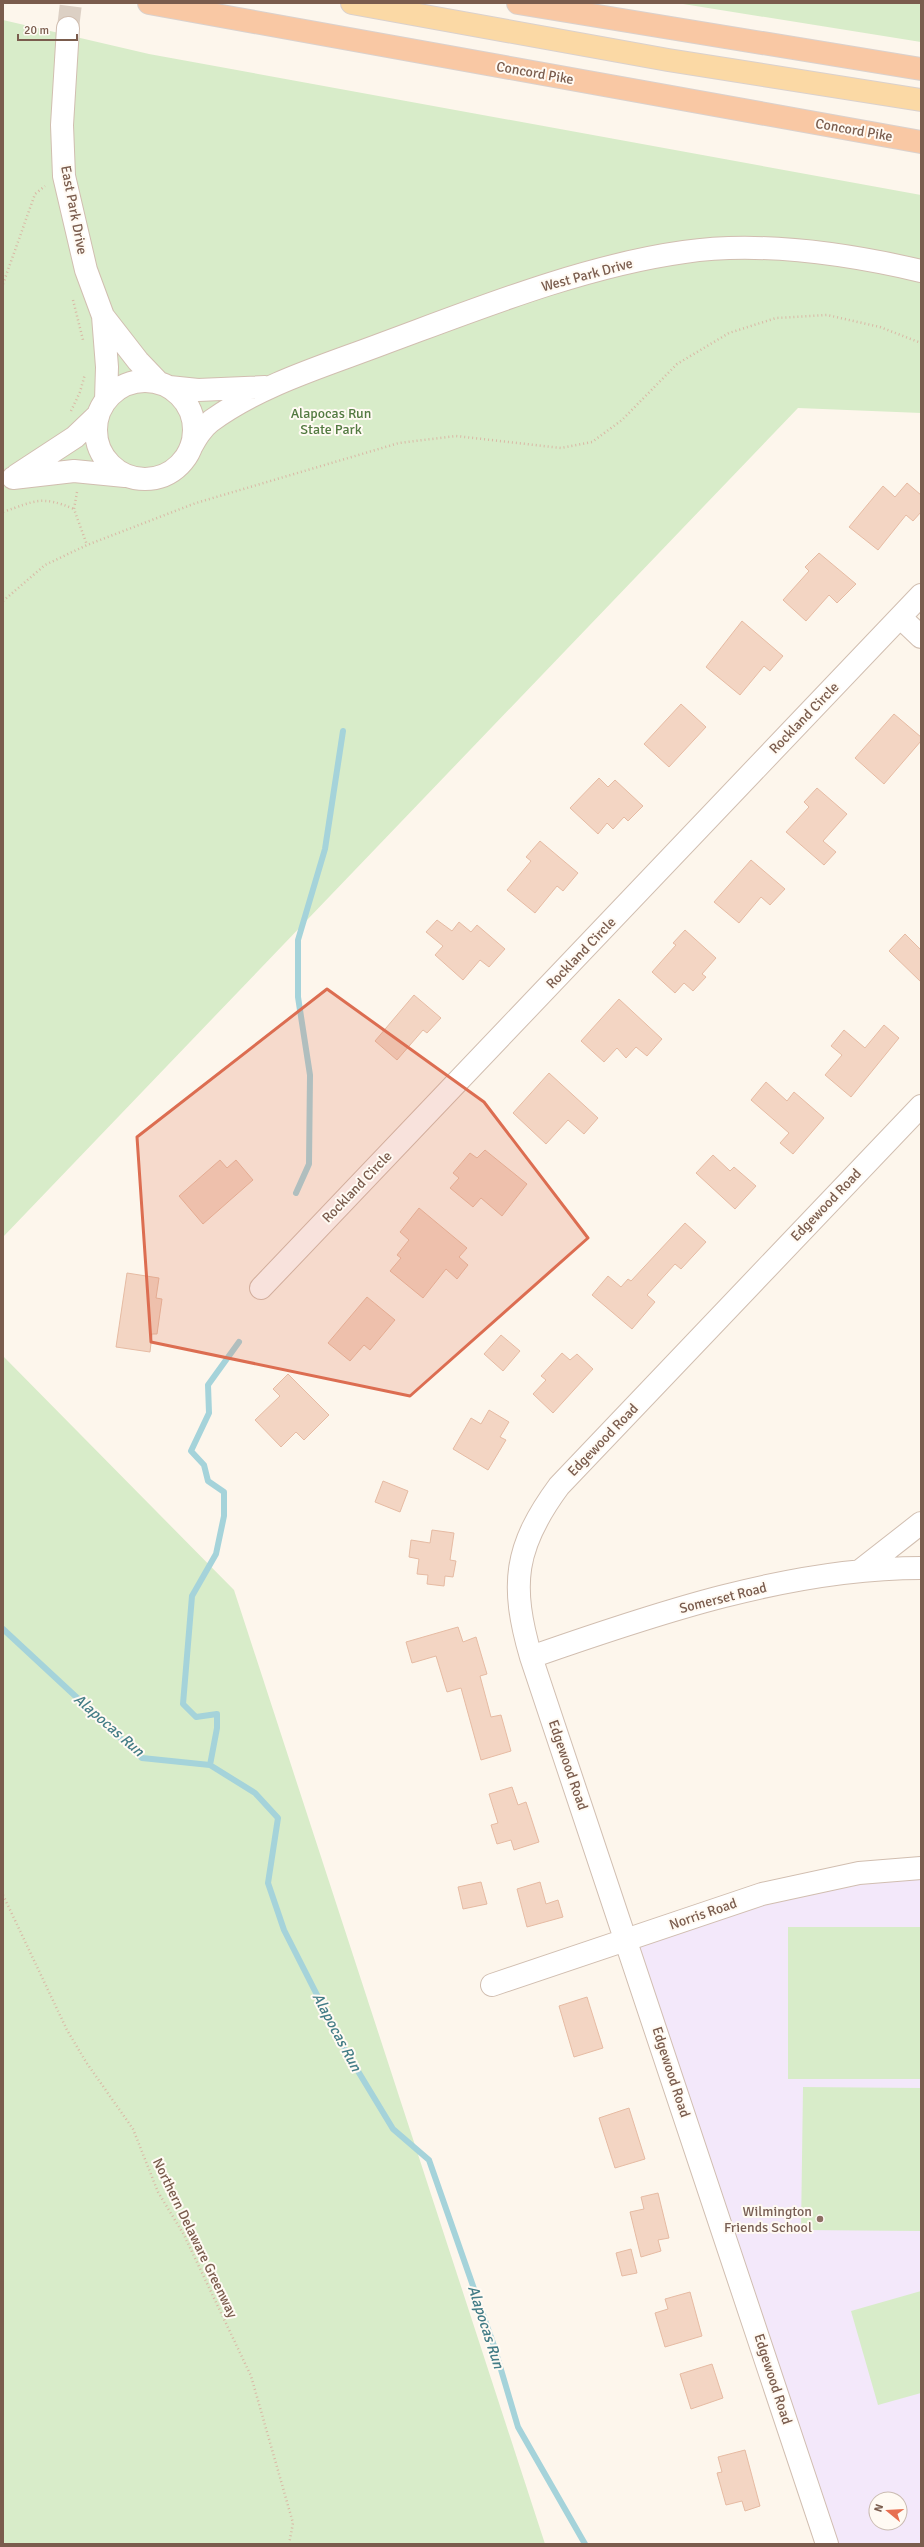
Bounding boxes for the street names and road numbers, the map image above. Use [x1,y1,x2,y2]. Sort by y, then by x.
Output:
street label: Concord Pike [495,58,575,88]
street label: Concord Pike [814,115,894,145]
street label: East Park Drive [57,164,91,256]
street label: West Park Drive [540,255,634,295]
street label: Rockland Circle [766,679,842,757]
street label: Rockland Circle [543,914,619,992]
street label: Rockland Circle [319,1148,395,1226]
street label: Edgewood Road [787,1165,865,1245]
street label: Edgewood Road [564,1400,642,1480]
street label: Somerset Road [678,1579,768,1617]
street label: Edgewood Road [545,1718,591,1812]
street label: Norris Road [667,1895,739,1933]
street label: Edgewood Road [648,2024,694,2120]
street label: Northern Delaware Greenway [149,2155,241,2321]
street label: Edgewood Road [750,2331,796,2427]

